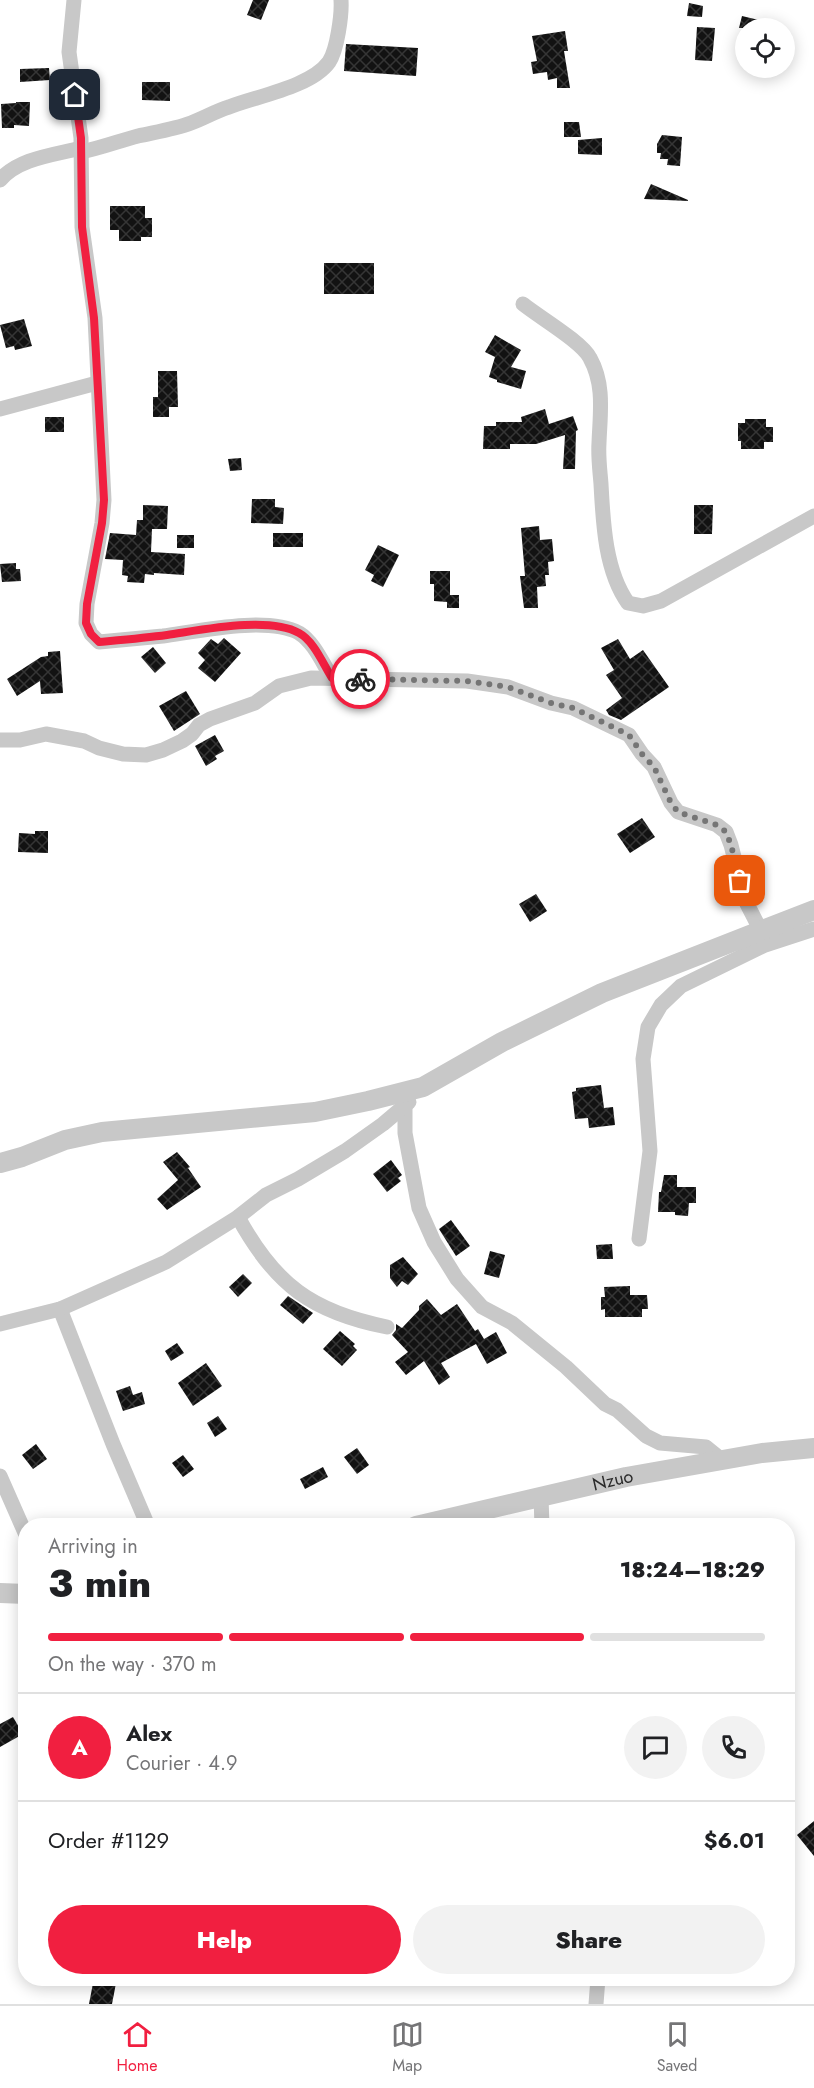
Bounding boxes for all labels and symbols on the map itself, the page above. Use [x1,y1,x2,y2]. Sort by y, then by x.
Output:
pin [49,69,100,120]
courier [330,649,390,709]
pin [714,855,765,906]
street label: Nzuo [590,1463,635,1497]

